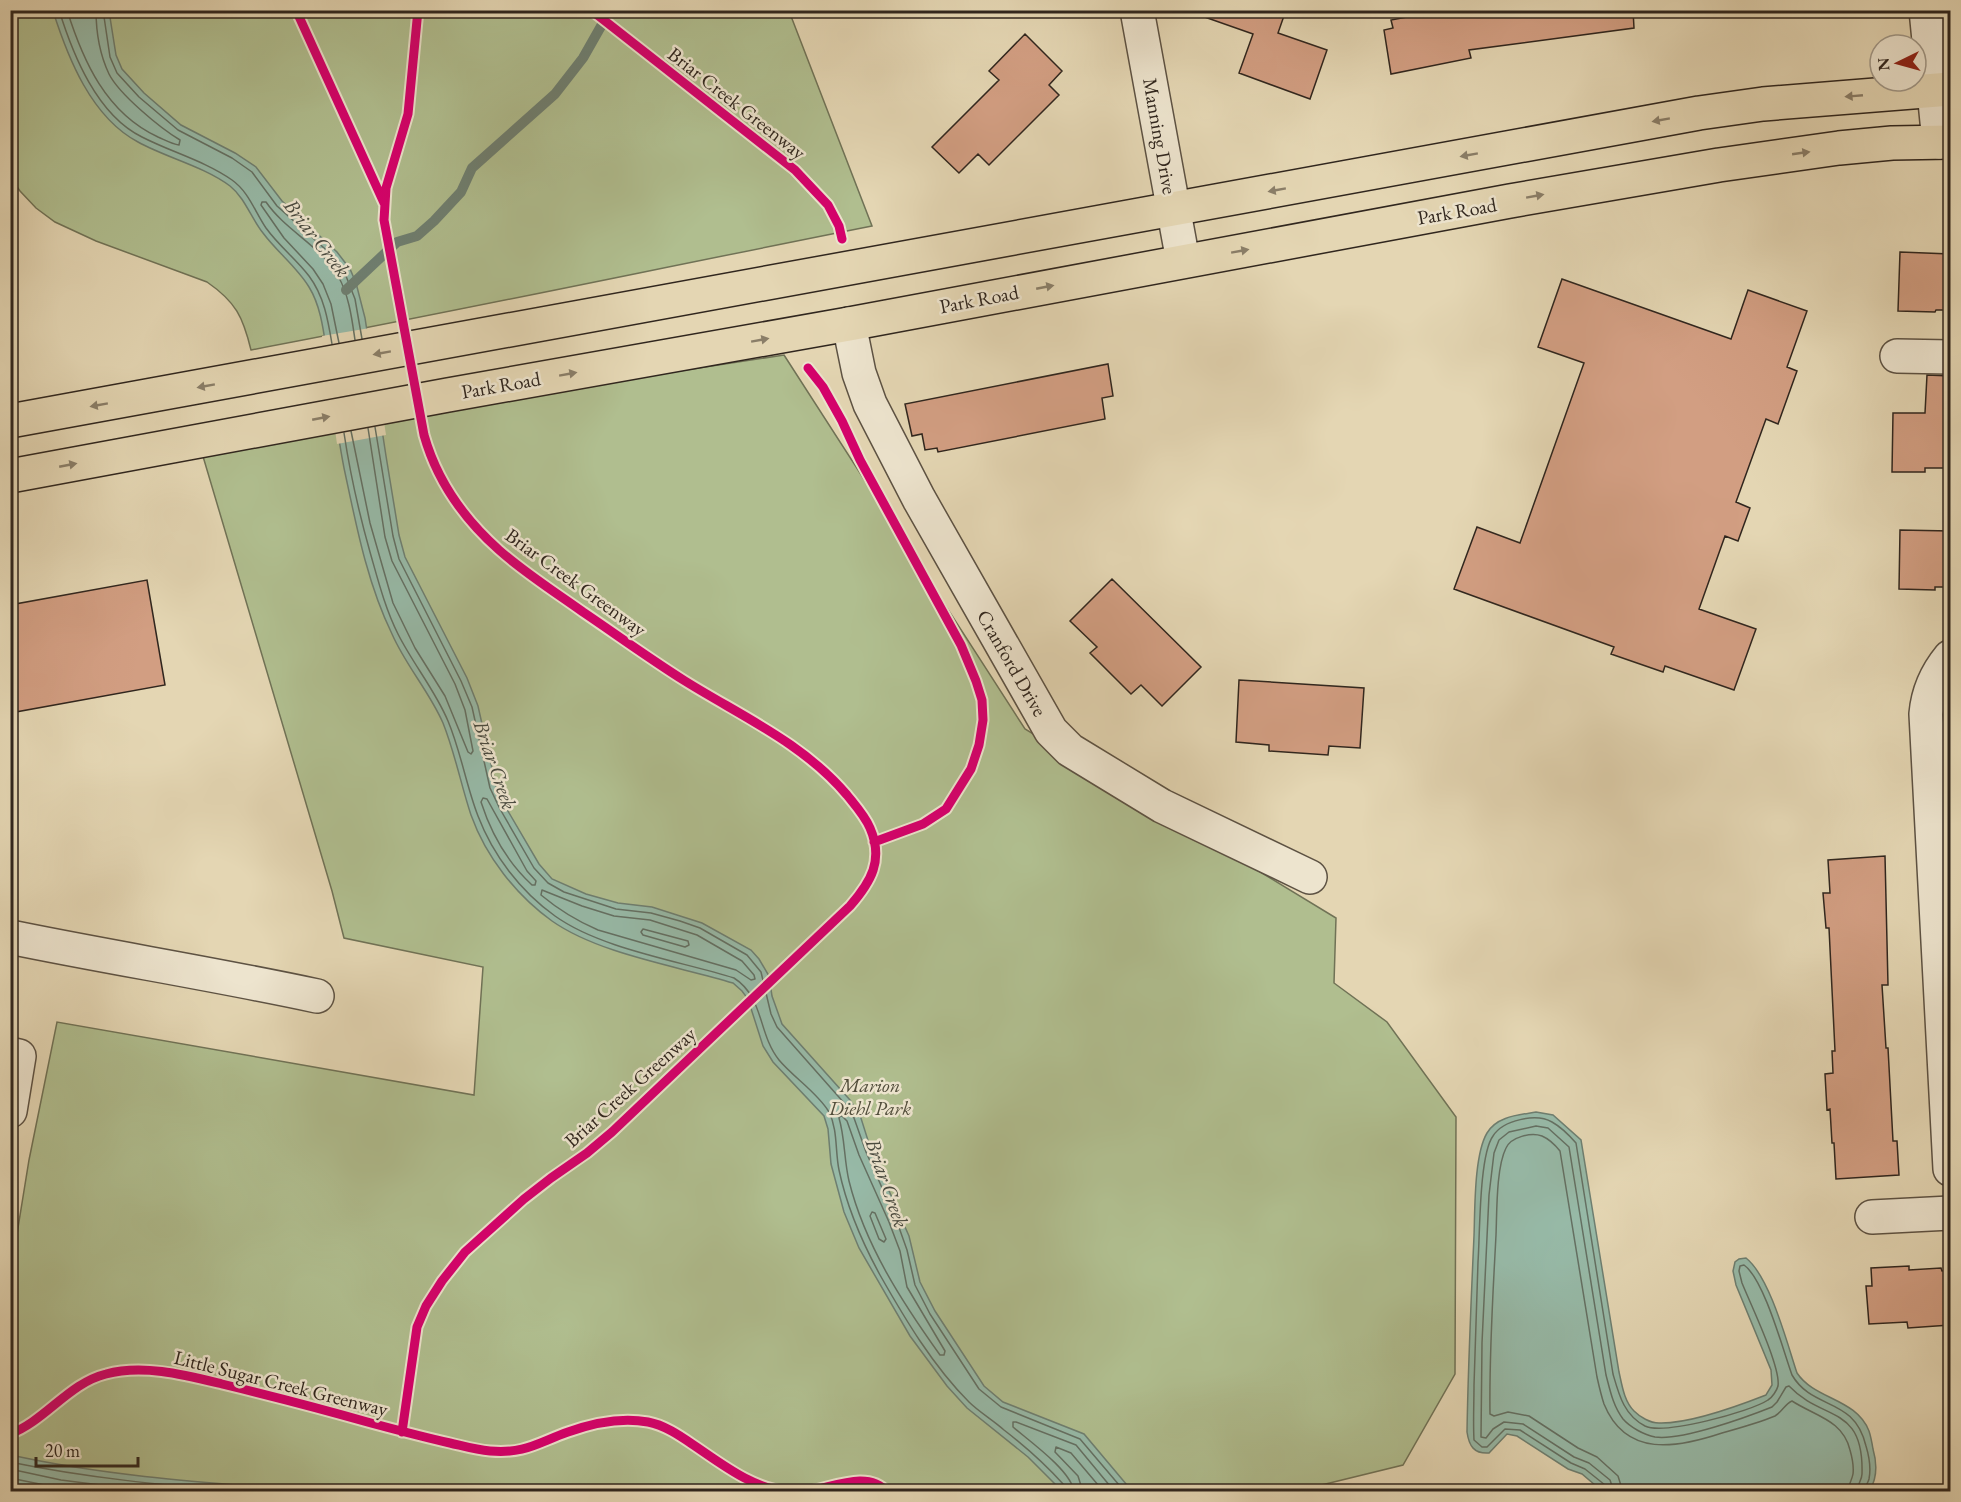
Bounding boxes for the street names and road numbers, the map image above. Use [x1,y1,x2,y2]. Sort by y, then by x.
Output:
street label: Briar Creek Greenway [663,41,811,165]
street label: Manning Drive [1137,76,1183,196]
street label: Park Road [1415,191,1499,231]
street label: Park Road [937,278,1022,319]
street label: Park Road [459,365,543,405]
street label: Briar Creek Greenway [500,522,652,642]
street label: Cranford Drive [971,605,1053,721]
street label: Briar Creek Greenway [559,1021,701,1153]
street label: Little Sugar Creek Greenway [171,1344,391,1422]

